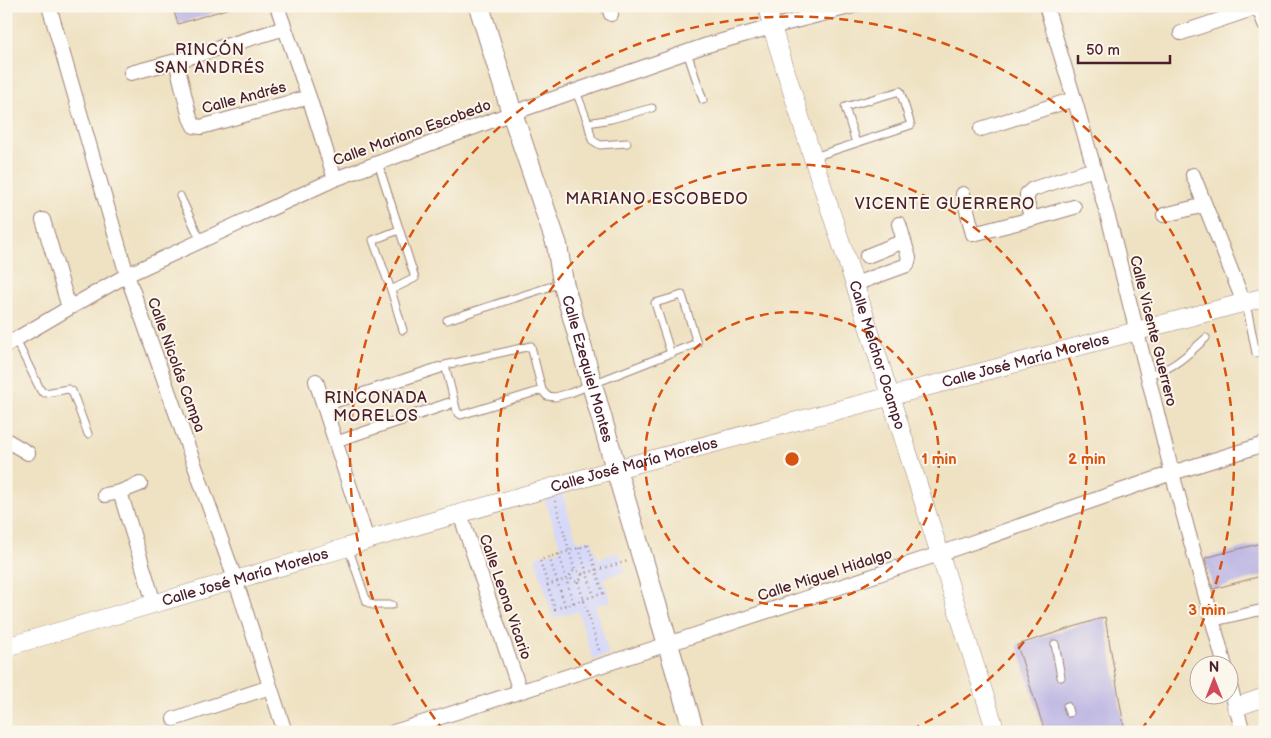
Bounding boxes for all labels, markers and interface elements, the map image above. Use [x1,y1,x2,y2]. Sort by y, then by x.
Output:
scale bar [1078,32,1171,64]
district label: RINCÓN SAN ANDRÉS [155,39,265,78]
text: 50 m [1086,41,1120,60]
street label: Calle Andrés [200,77,289,118]
street label: Calle Mariano Escobedo [330,96,494,170]
district label: MARIANO ESCOBEDO [565,190,749,209]
district label: VICENTE GUERRERO [855,195,1035,214]
street label: Calle Vicente Guerrero [1125,253,1181,409]
street label: Calle Melchor Ocampo [845,278,910,432]
street label: Calle Ezequiel Montes [558,293,618,445]
street label: Calle Nicolás Campa [143,295,209,435]
street label: Calle José María Morelos [940,329,1112,392]
district label: RINCONADA MORELOS [324,389,428,426]
street label: Calle José María Morelos [548,433,720,497]
centre of rings [783,450,801,468]
text: 1 min [921,450,957,469]
text: 2 min [1068,450,1106,469]
street label: Calle Leona Vicario [475,532,535,662]
street label: Calle José María Morelos [160,544,331,610]
street label: Calle Miguel Hidalgo [755,544,895,606]
text: 3 min [1188,601,1226,620]
north arrow [1188,656,1238,706]
text: N [1209,659,1219,676]

